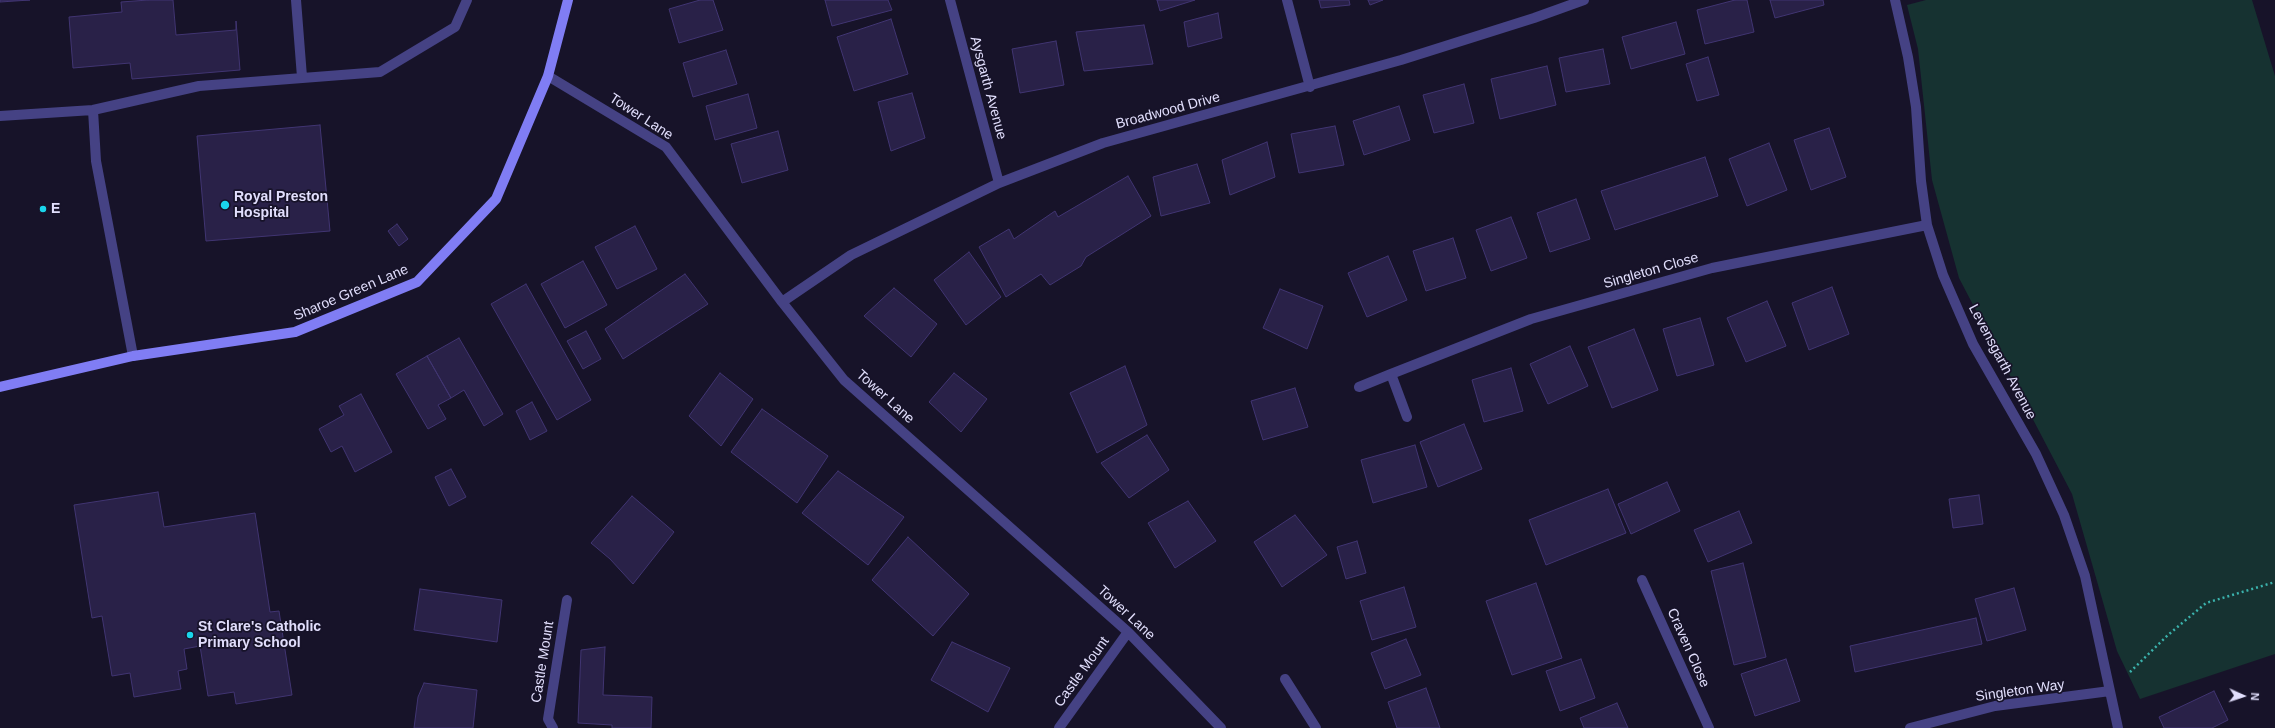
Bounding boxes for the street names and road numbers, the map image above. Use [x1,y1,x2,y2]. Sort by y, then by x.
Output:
street label: Aysgarth Avenue [966,35,1010,141]
street label: Broadwood Drive [1114,89,1222,133]
street label: Tower Lane [606,90,676,144]
street label: Singleton Close [1602,249,1700,293]
street label: Sharoe Green Lane [291,261,411,325]
street label: Levensgarth Avenue [1964,301,2040,423]
street label: Tower Lane [852,367,918,427]
street label: Tower Lane [1094,582,1158,644]
street label: Craven Close [1663,606,1713,690]
street label: Castle Mount [528,620,558,704]
street label: Castle Mount [1051,634,1113,710]
street label: Singleton Way [1974,676,2066,706]

